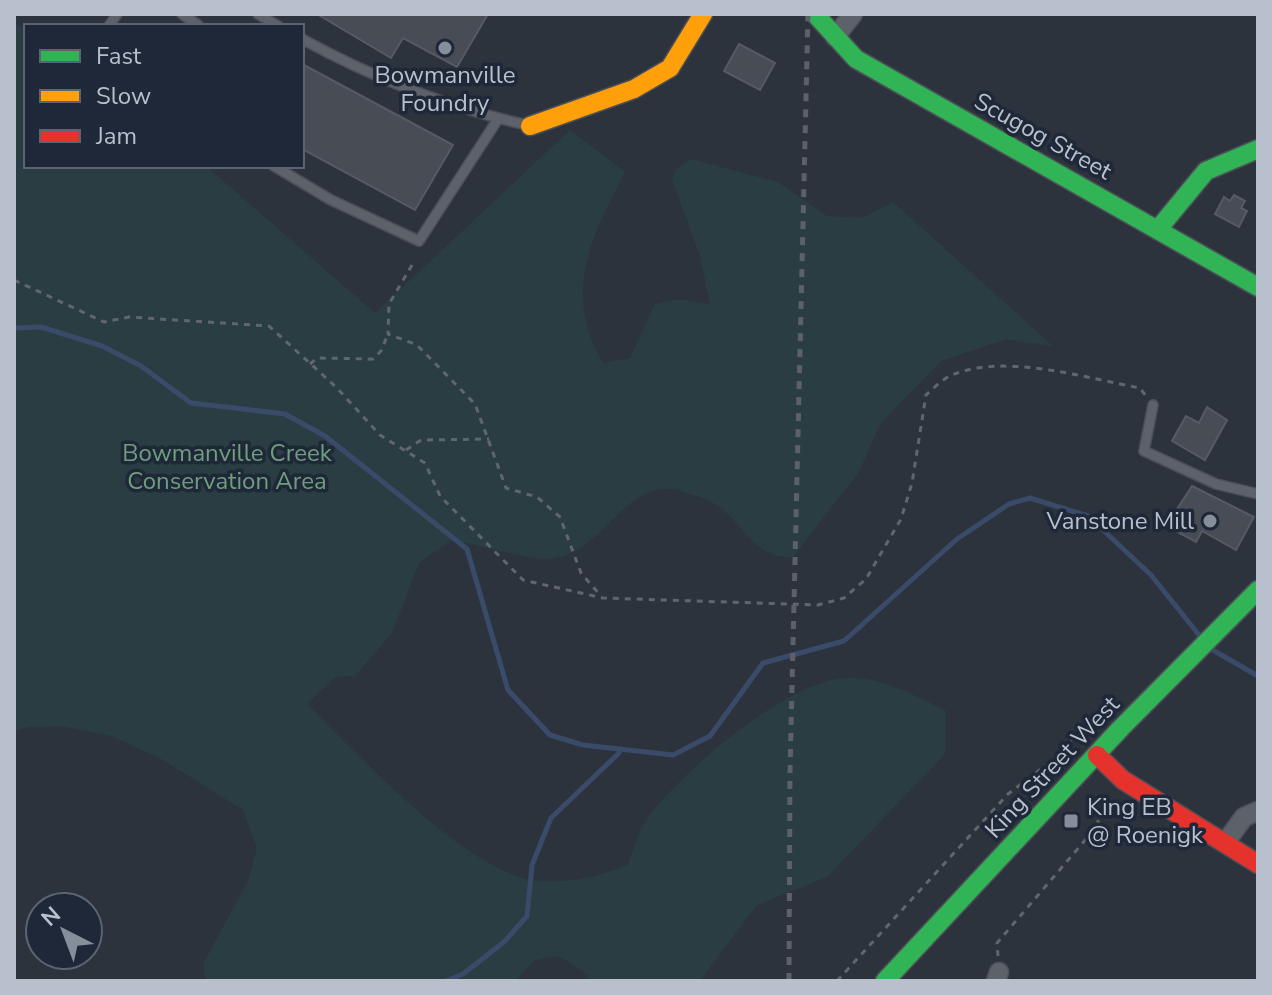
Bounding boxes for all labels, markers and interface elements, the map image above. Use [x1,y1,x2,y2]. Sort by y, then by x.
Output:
legend [24,24,304,168]
marker: Bowmanville Foundry [436,39,454,57]
text: Fast [96,40,142,72]
place label: Bowmanville Foundry [374,59,516,119]
text: Slow [96,80,151,112]
street label: Scugog Street [969,85,1118,187]
text: Jam [95,120,137,152]
park label: Bowmanville Creek Conservation Area [122,437,333,497]
place label: Vanstone Mill [1046,505,1194,537]
marker: Vanstone Mill [1201,512,1219,530]
street label: King Street West [978,688,1127,845]
place label: King EB @ Roenigk [1087,791,1204,851]
marker: King EB @ Roenigk [1062,812,1080,830]
north arrow [24,891,104,971]
text: N [35,900,67,934]

